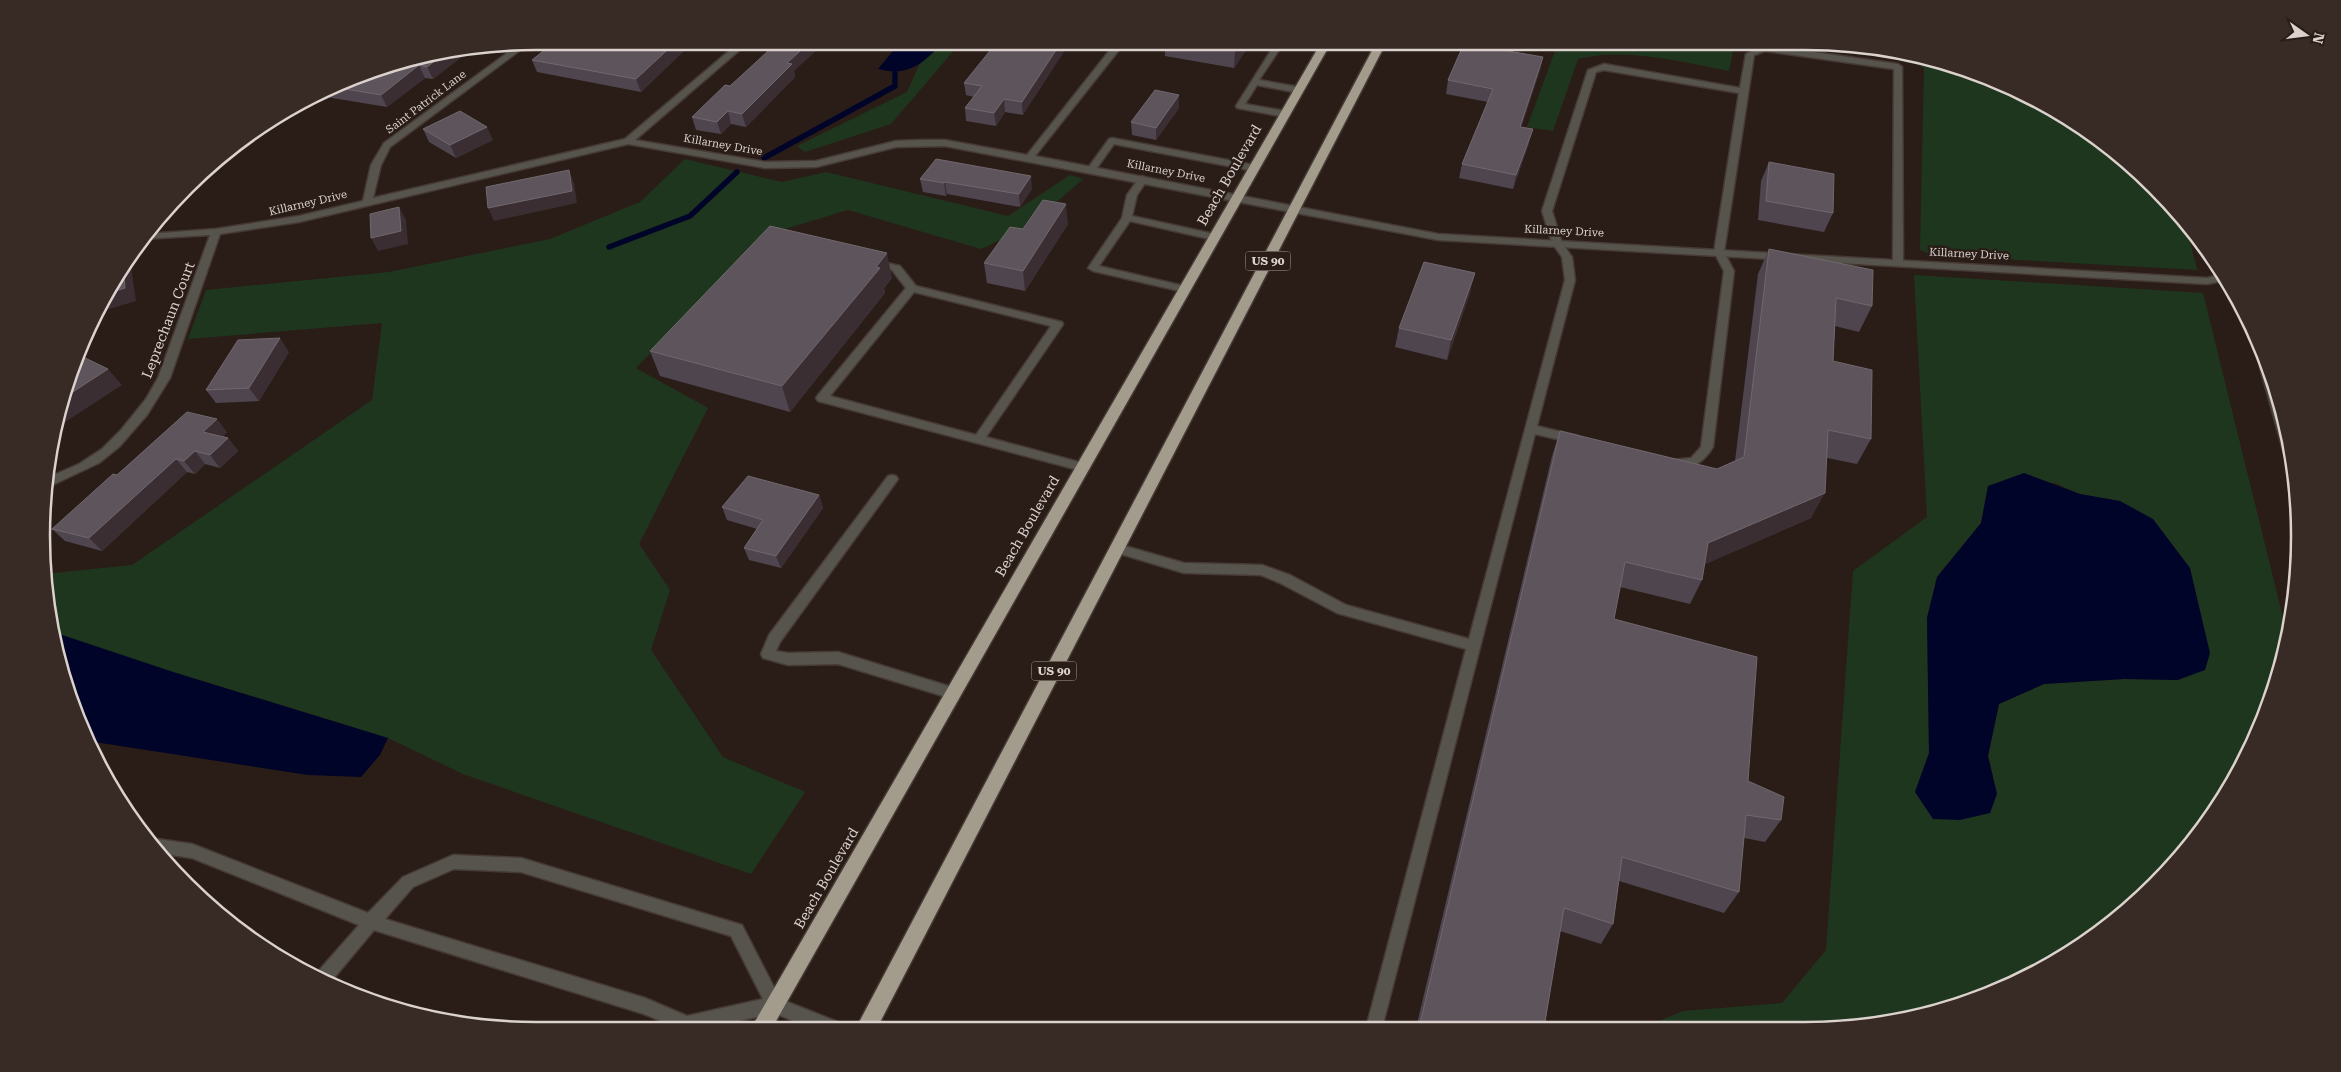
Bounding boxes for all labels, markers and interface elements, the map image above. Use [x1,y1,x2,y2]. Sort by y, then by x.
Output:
north arrow [2281,10,2331,60]
text: N [2309,31,2328,46]
street label: Saint Patrick Lane [383,68,469,136]
street label: Beach Boulevard [1194,122,1264,228]
street label: Killarney Drive [683,132,763,158]
street label: Killarney Drive [1126,157,1206,185]
street label: Killarney Drive [268,188,348,218]
street label: Killarney Drive [1524,222,1604,240]
street label: Killarney Drive [1929,245,2009,263]
road number: US 90 [1246,252,1290,270]
street label: Leprechaun Court [138,260,198,380]
street label: Beach Boulevard [992,473,1062,579]
road number: US 90 [1032,661,1076,680]
street label: Beach Boulevard [791,825,861,931]

